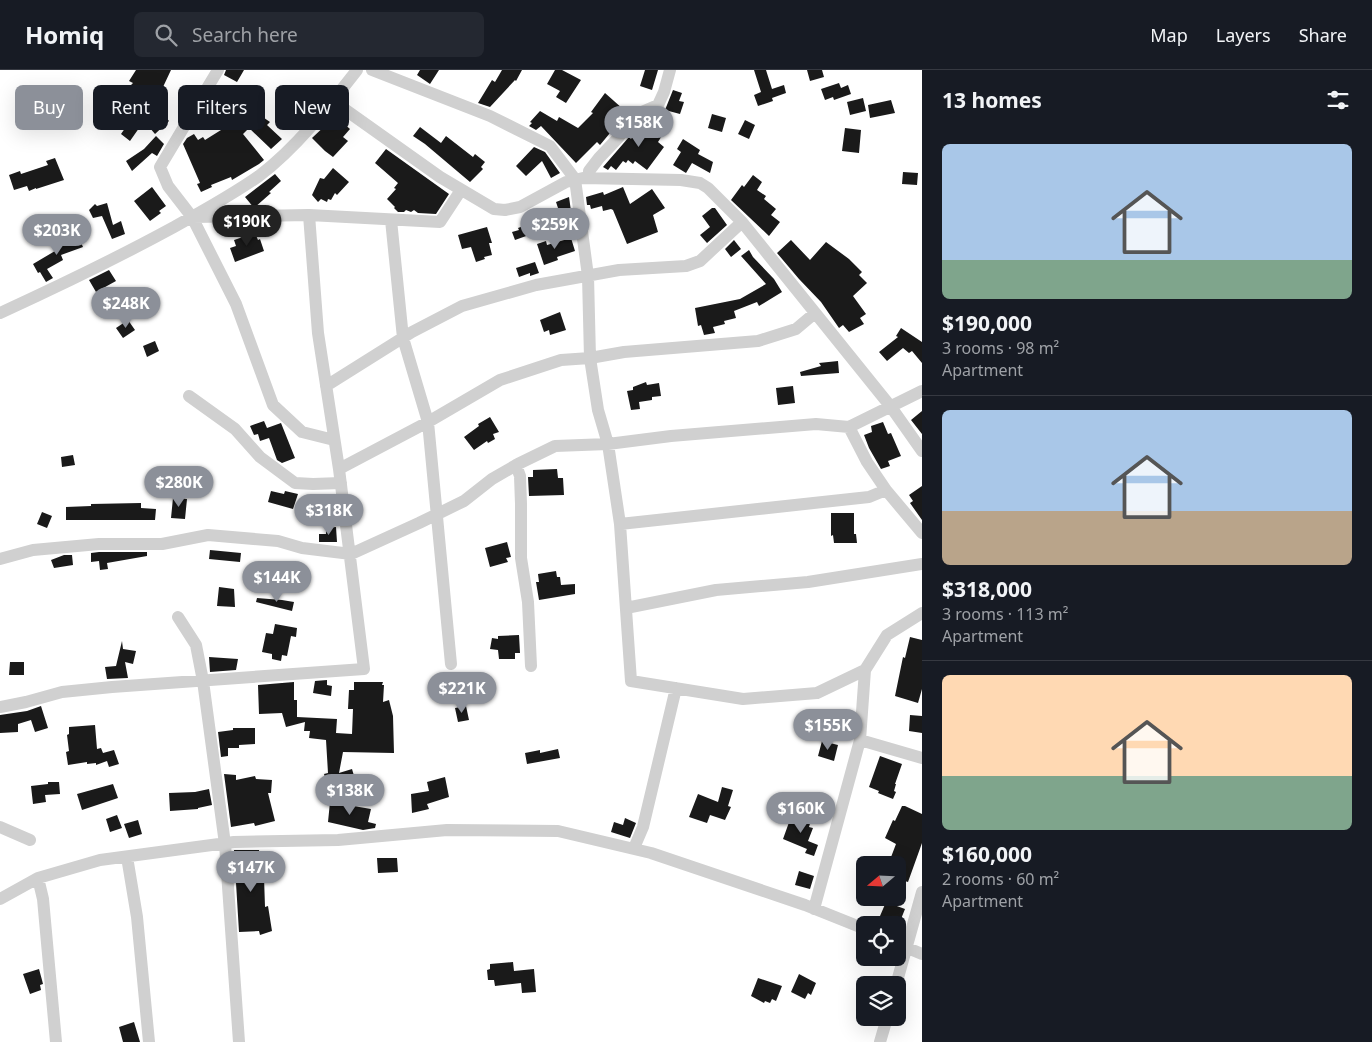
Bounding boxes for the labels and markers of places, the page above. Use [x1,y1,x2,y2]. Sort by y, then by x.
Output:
pin: $158K [604,106,674,148]
pin: $190K [212,204,282,247]
pin: $259K [520,208,590,250]
pin: $203K [22,214,92,256]
pin: $248K [91,286,161,329]
pin: $280K [144,466,214,508]
pin: $318K [294,494,364,536]
pin: $144K [242,560,312,603]
pin: $221K [427,672,497,714]
pin: $155K [793,708,863,751]
pin: $138K [315,774,385,816]
pin: $160K [766,792,836,834]
pin: $147K [216,850,286,893]

